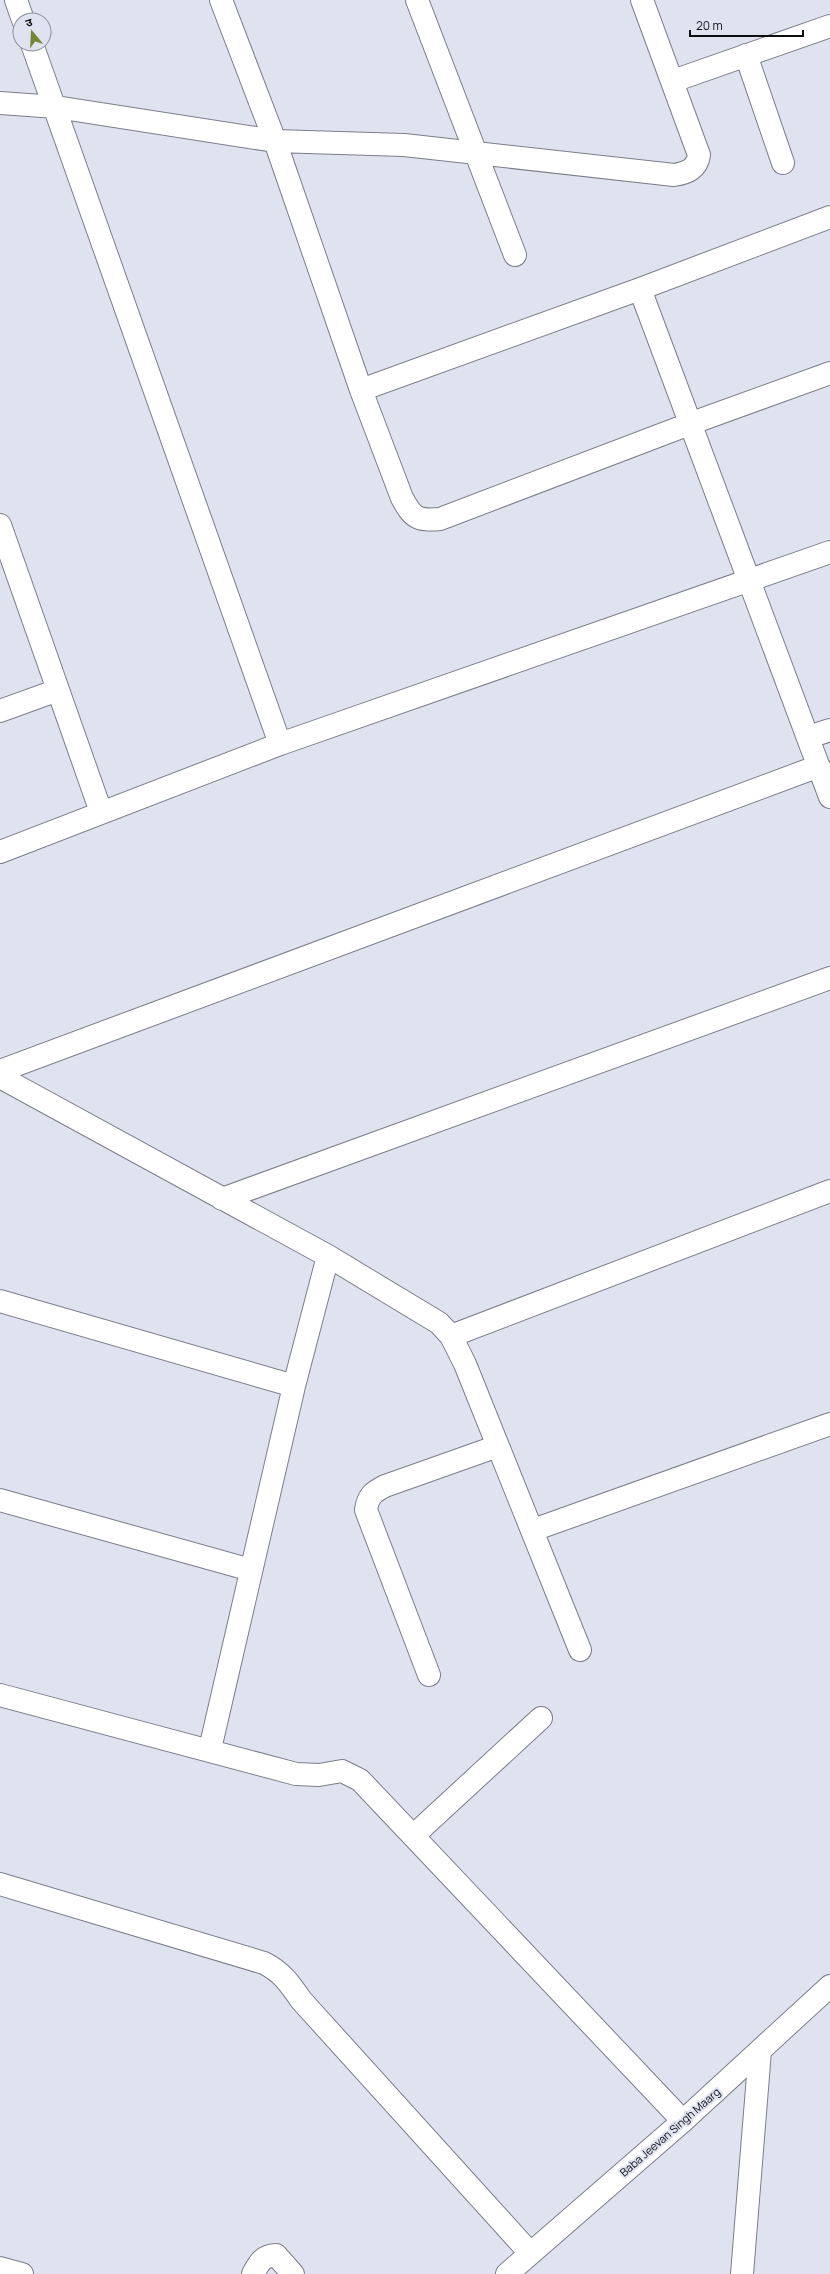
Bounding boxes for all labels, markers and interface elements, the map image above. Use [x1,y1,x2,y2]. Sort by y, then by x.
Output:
north arrow [12,12,52,52]
scale bar [690,12,803,38]
text: उ [23,14,35,30]
text: 20 m [696,17,723,34]
street label: Baba Jeevan Singh Maarg [616,2084,723,2179]

